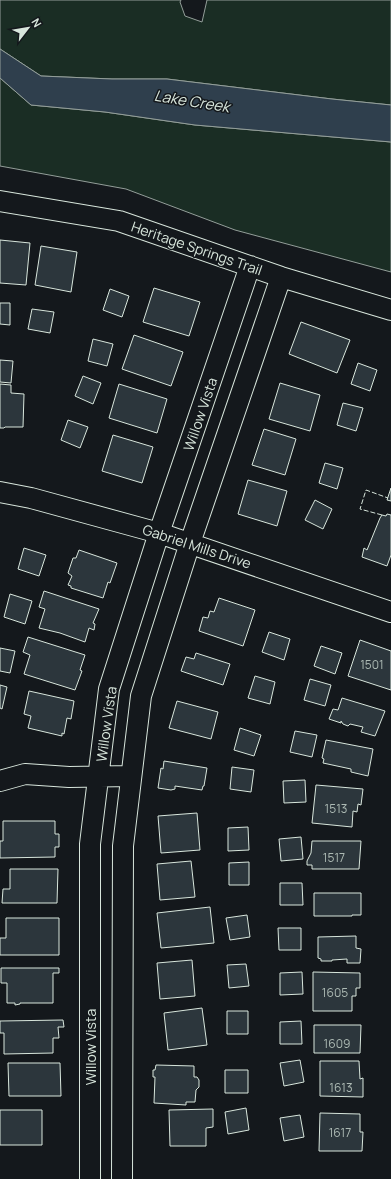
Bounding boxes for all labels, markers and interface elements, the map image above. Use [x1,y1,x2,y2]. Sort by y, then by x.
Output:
north arrow [8,8,48,48]
text: N [29,15,46,30]
water label: Lake Creek [153,85,234,118]
street label: Heritage Springs Trail [129,217,265,279]
street label: Willow Vista [179,375,221,453]
street label: Gabriel Mills Drive [140,520,254,572]
house number: 1501 [360,656,384,673]
street label: Willow Vista [91,685,121,763]
house number: 1513 [325,800,347,817]
house number: 1517 [323,849,345,866]
house number: 1605 [322,984,348,1001]
street label: Willow Vista [81,1009,100,1085]
house number: 1609 [324,1035,350,1052]
house number: 1613 [329,1079,353,1096]
house number: 1617 [329,1124,351,1141]

